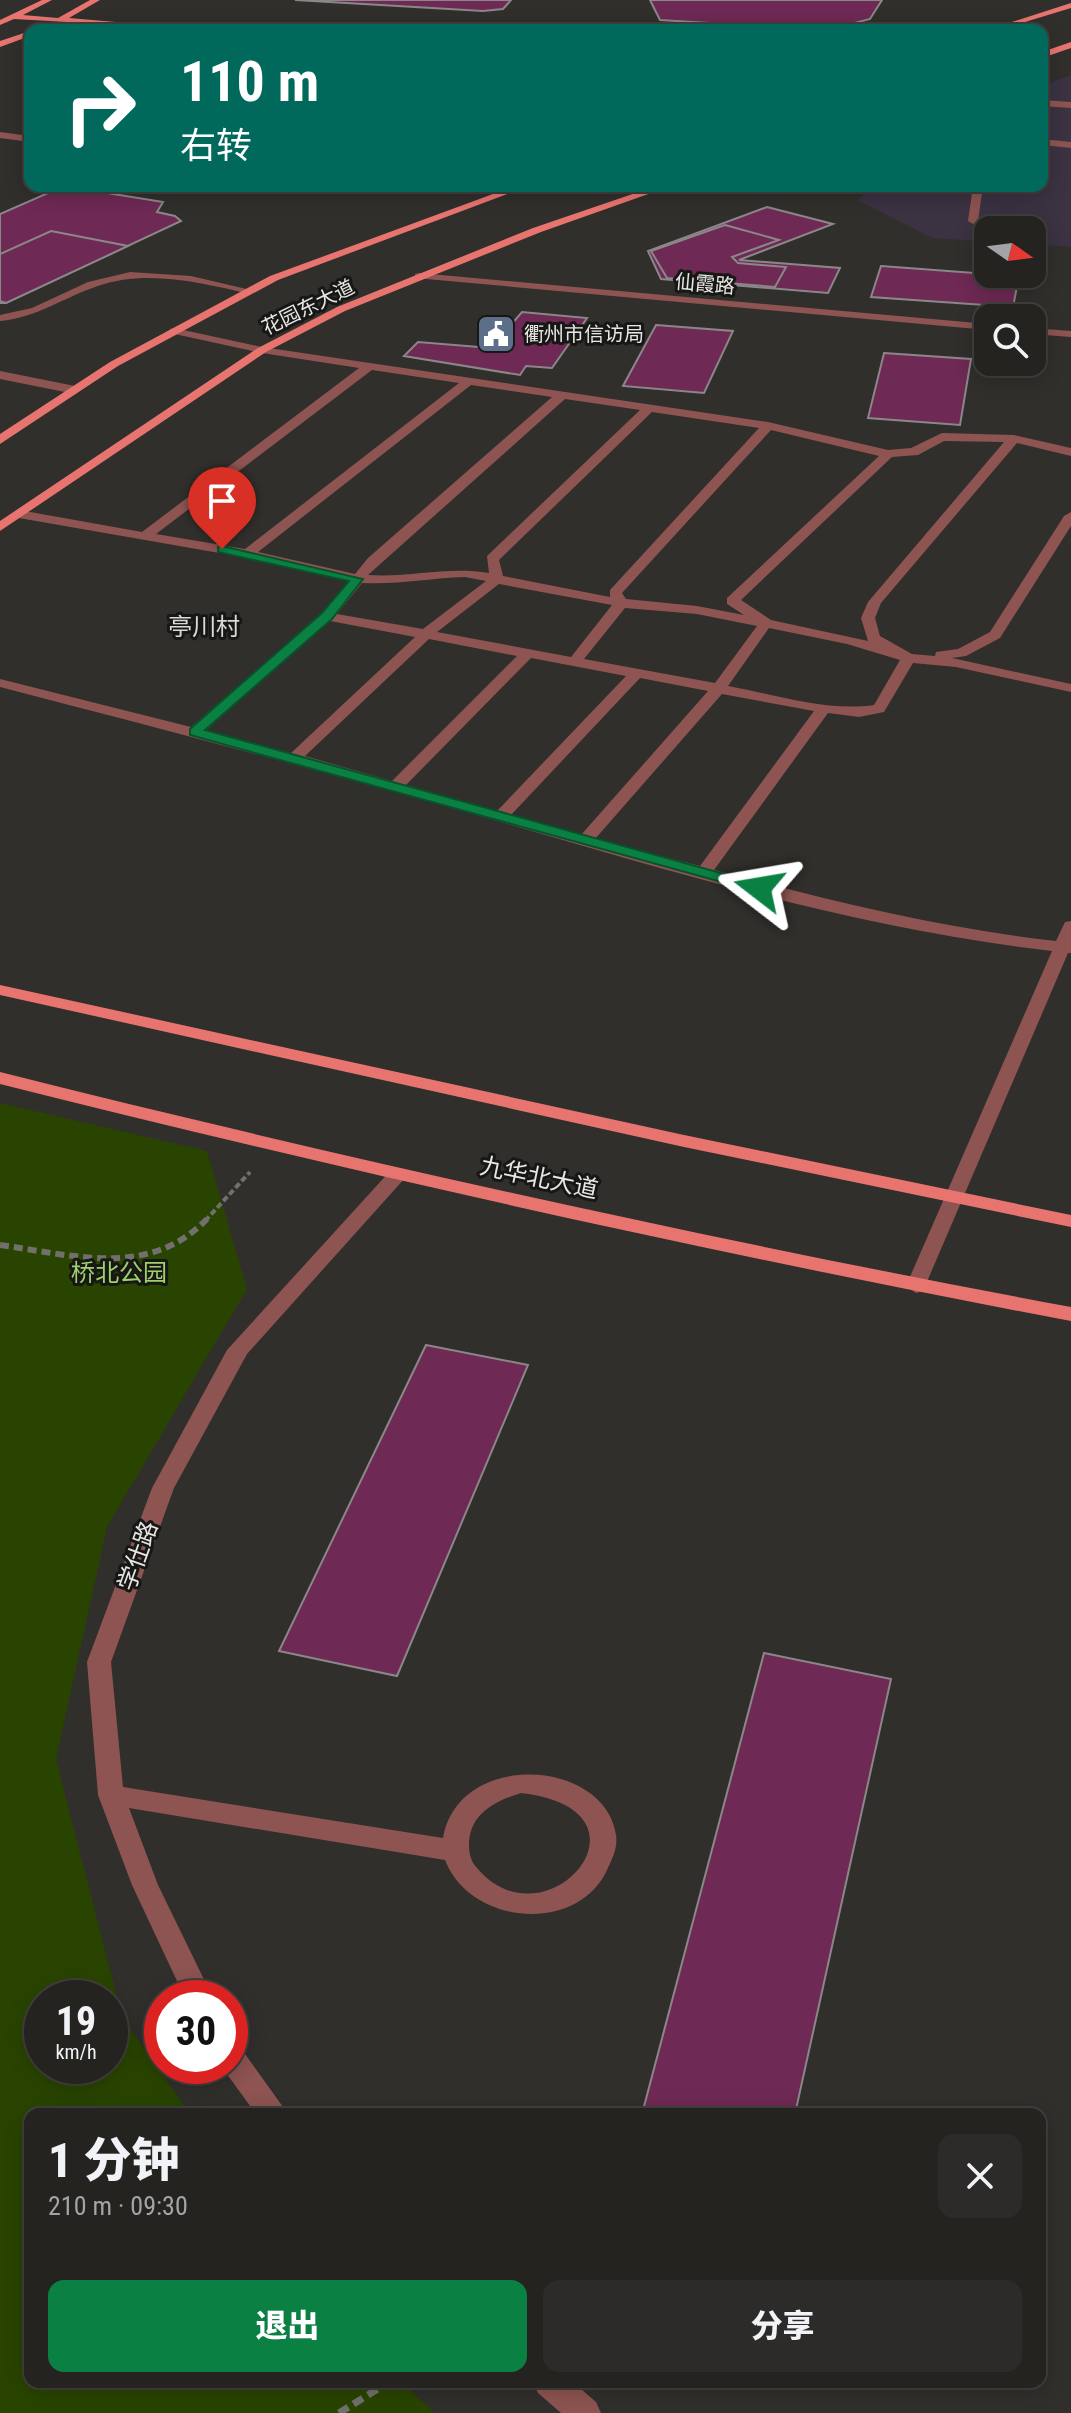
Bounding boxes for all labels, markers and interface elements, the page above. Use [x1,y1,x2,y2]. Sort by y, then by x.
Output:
text: 110 m [180,49,319,115]
icon: right [48,56,152,160]
text: 右转 [180,125,252,167]
north arrow [974,216,1046,288]
map controls [974,216,1046,376]
street label: 仙霞路 [674,269,736,299]
street label: 花园东大道 [258,274,358,340]
button: search [974,304,1046,376]
public building icon: 衢州市信访局 [475,313,517,355]
place label: 衢州市信访局 [524,322,644,346]
pin [188,467,256,549]
icon: arrive [200,479,244,523]
district label: 亭川村 [168,613,240,641]
position arrow [717,846,801,930]
street label: 九华北大道 [477,1152,601,1204]
park label: 桥北公园 [71,1259,167,1287]
street label: 学仕路 [113,1517,163,1595]
speed limit sign: 30 [144,1980,248,2084]
text: 19 [56,1998,96,2045]
text: km/h [55,2040,97,2064]
text: 1 分钟 [48,2132,179,2189]
button: close [938,2134,1022,2218]
text: 210 m · 09:30 [48,2191,188,2221]
button: 退出 [48,2280,527,2372]
button: 分享 [543,2280,1022,2372]

